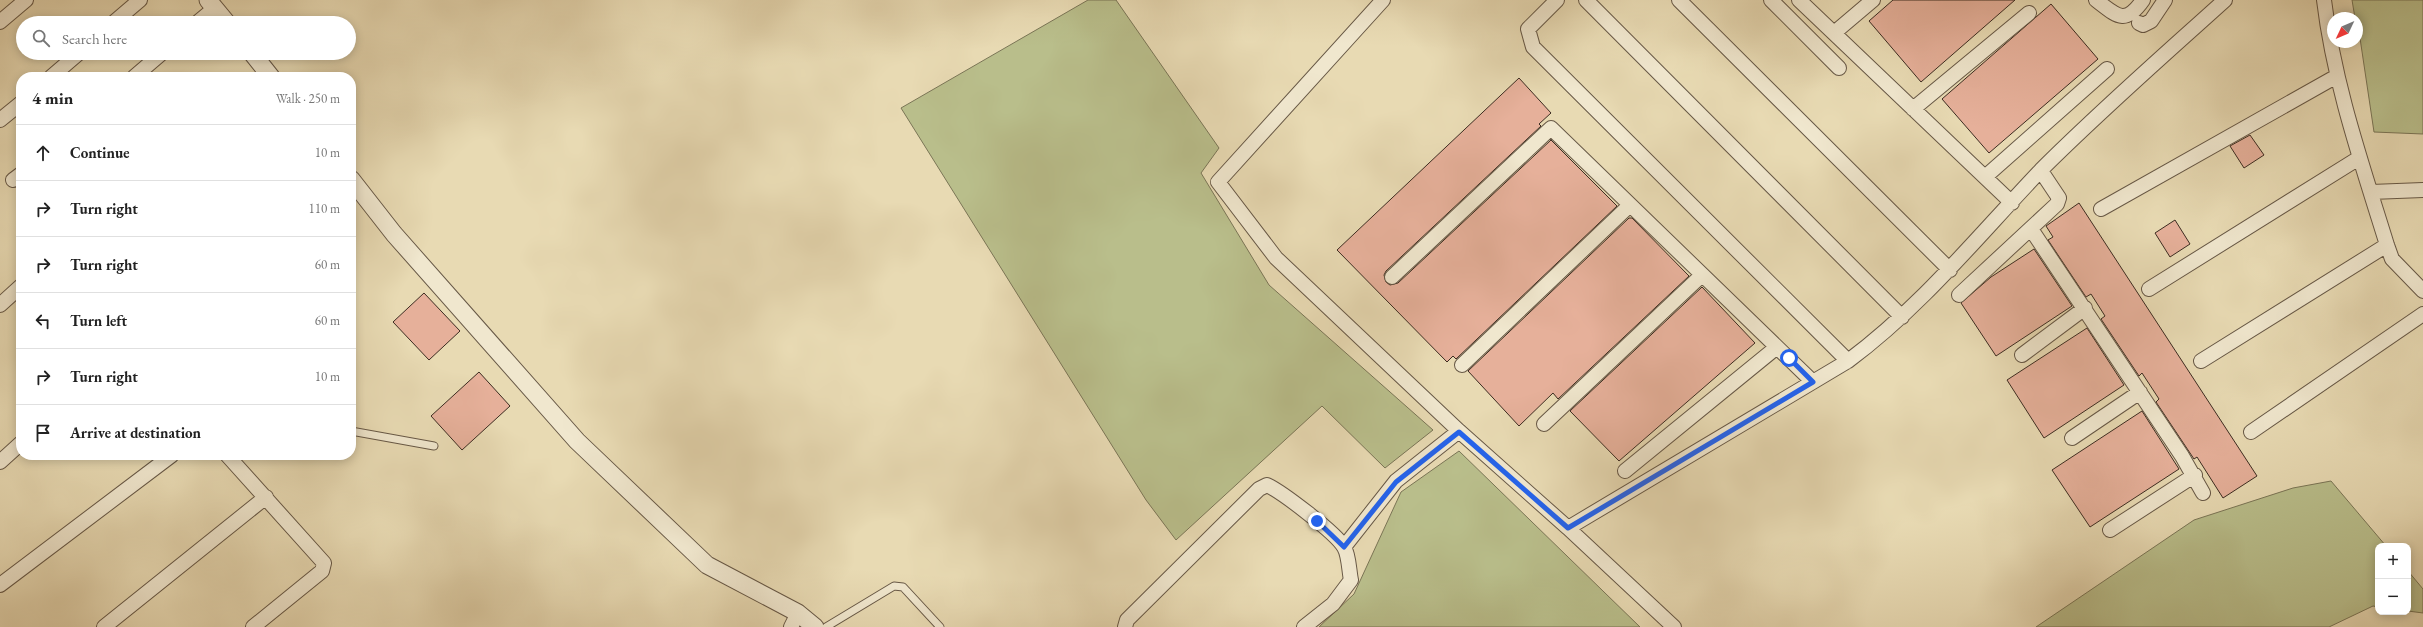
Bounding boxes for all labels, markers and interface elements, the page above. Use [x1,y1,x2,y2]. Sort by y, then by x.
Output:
north arrow [2327,12,2363,48]
search box [16,16,356,60]
icon: search [30,27,52,49]
text: Search here [62,29,127,48]
text: 4 min [32,87,73,109]
text: Walk · 250 m [276,90,340,107]
icon: ahead [32,142,54,164]
text: Continue [70,143,130,162]
text: 10 m [315,144,340,161]
icon: right [32,198,54,220]
text: Turn right [70,199,138,218]
text: 110 m [309,200,340,217]
icon: right [32,254,54,276]
text: Turn right [70,255,138,274]
text: 60 m [315,256,340,273]
icon: left [32,310,54,332]
text: Turn left [70,311,127,330]
text: 60 m [315,312,340,329]
route start [1780,349,1798,367]
icon: right [32,366,54,388]
text: Turn right [70,367,138,386]
text: 10 m [315,368,340,385]
icon: arrive [32,422,54,444]
text: Arrive at destination [70,423,201,442]
route end [1308,512,1326,530]
map controls [2375,543,2411,615]
button: + [2375,543,2411,579]
button: − [2375,579,2411,615]

